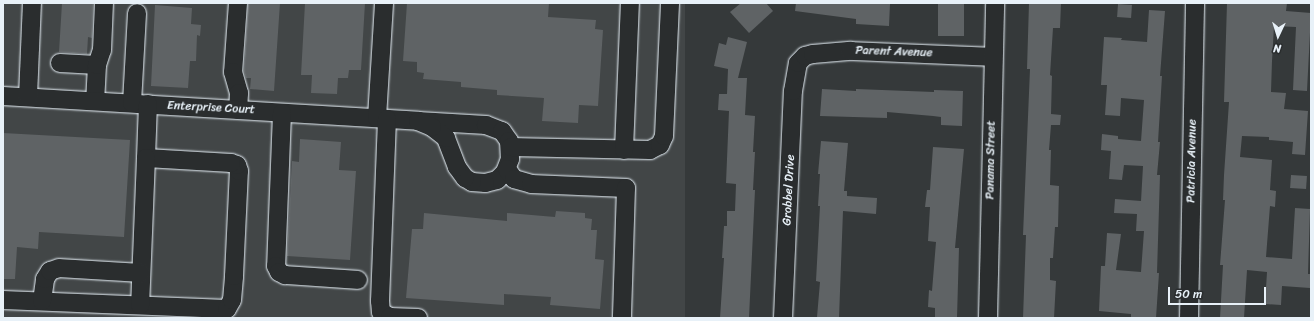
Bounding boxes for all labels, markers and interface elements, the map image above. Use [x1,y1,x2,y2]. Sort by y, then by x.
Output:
north arrow [1258,16,1298,56]
text: N [1273,39,1282,58]
street label: Parent Avenue [855,43,933,61]
street label: Enterprise Court [167,99,255,117]
street label: Patricia Avenue [1184,119,1200,203]
street label: Panama Street [983,120,999,200]
street label: Grobbel Drive [780,154,798,226]
scale bar [1170,279,1268,305]
text: 50 m [1175,283,1202,305]

